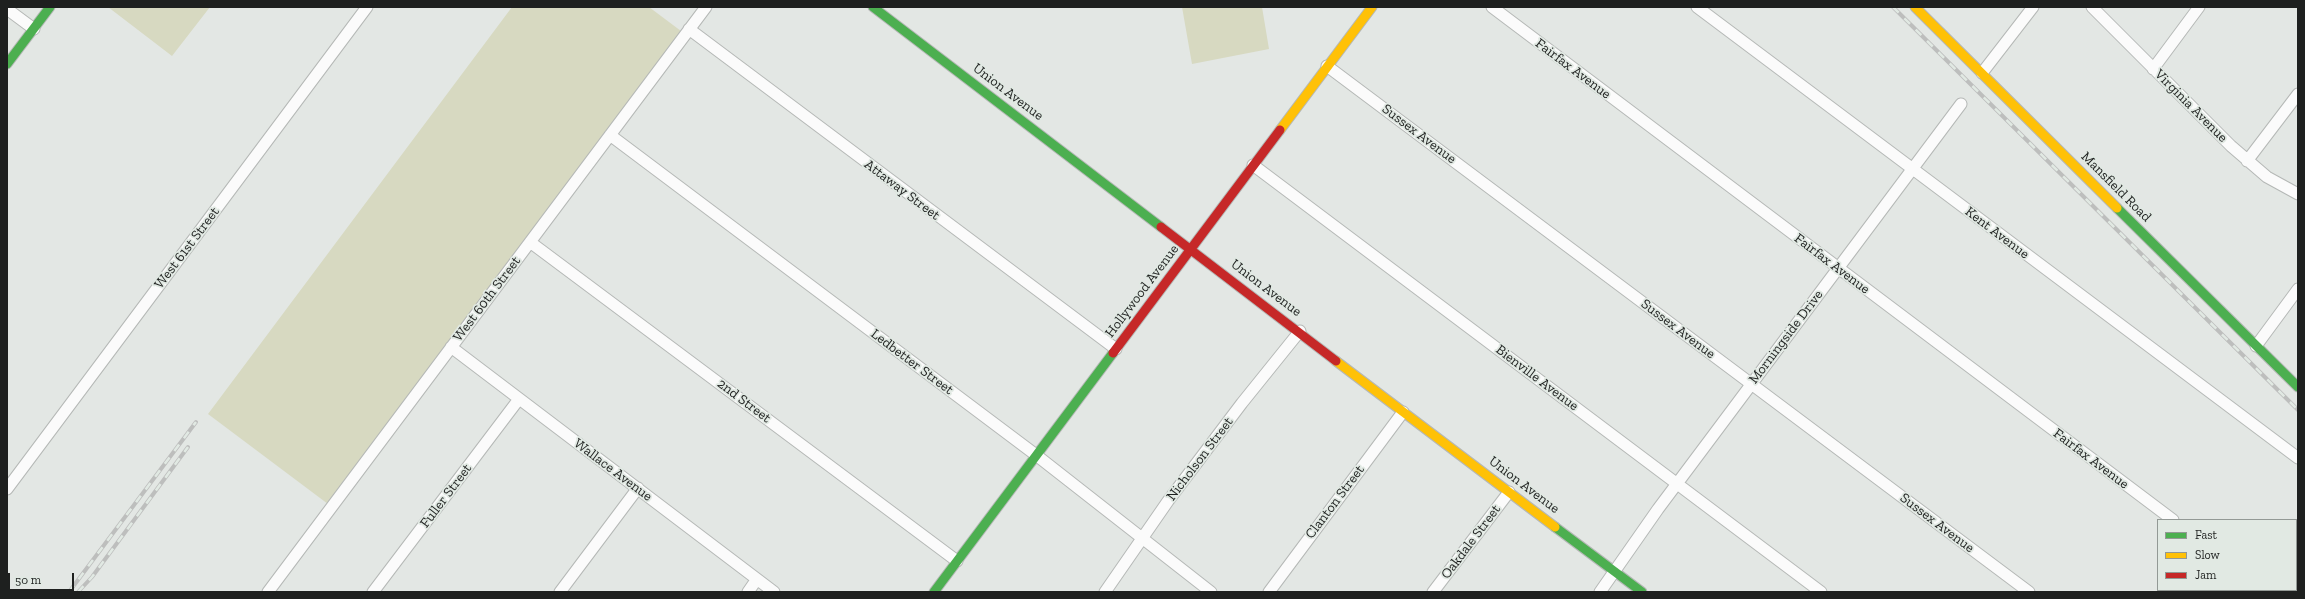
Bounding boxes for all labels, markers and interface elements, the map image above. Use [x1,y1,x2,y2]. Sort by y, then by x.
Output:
street label: Fairfax Avenue [1532,35,1614,103]
street label: Union Avenue [969,60,1047,124]
street label: Virginia Avenue [2151,66,2231,146]
street label: Sussex Avenue [1379,101,1459,167]
street label: Mansfield Road [2077,148,2155,226]
street label: Attaway Street [861,156,943,224]
street label: Kent Avenue [1962,203,2032,263]
street label: West 61st Street [151,204,223,292]
street label: Fairfax Avenue [1791,230,1873,298]
street label: Hollywood Avenue [1102,241,1182,341]
street label: West 60th Street [450,253,524,345]
street label: Union Avenue [1227,256,1305,320]
street label: Morningside Drive [1745,287,1827,387]
street label: Sussex Avenue [1638,296,1718,362]
street label: Ledbetter Street [867,326,957,398]
street label: Bienville Avenue [1492,341,1582,415]
street label: 2nd Street [714,375,774,427]
street label: Nicholson Street [1163,414,1237,504]
street label: Fairfax Avenue [2050,425,2132,493]
street label: Wallace Avenue [570,435,656,505]
street label: Union Avenue [1485,453,1563,517]
street label: Fuller Street [417,461,475,531]
street label: Clanton Street [1302,462,1368,542]
street label: Sussex Avenue [1897,490,1977,556]
street label: Oakdale Street [1438,501,1504,583]
legend [2157,519,2297,591]
text: Fast [2195,528,2217,542]
text: Slow [2195,548,2220,562]
scale bar [10,565,76,591]
text: Jam [2195,568,2216,582]
text: 50 m [15,573,41,587]

